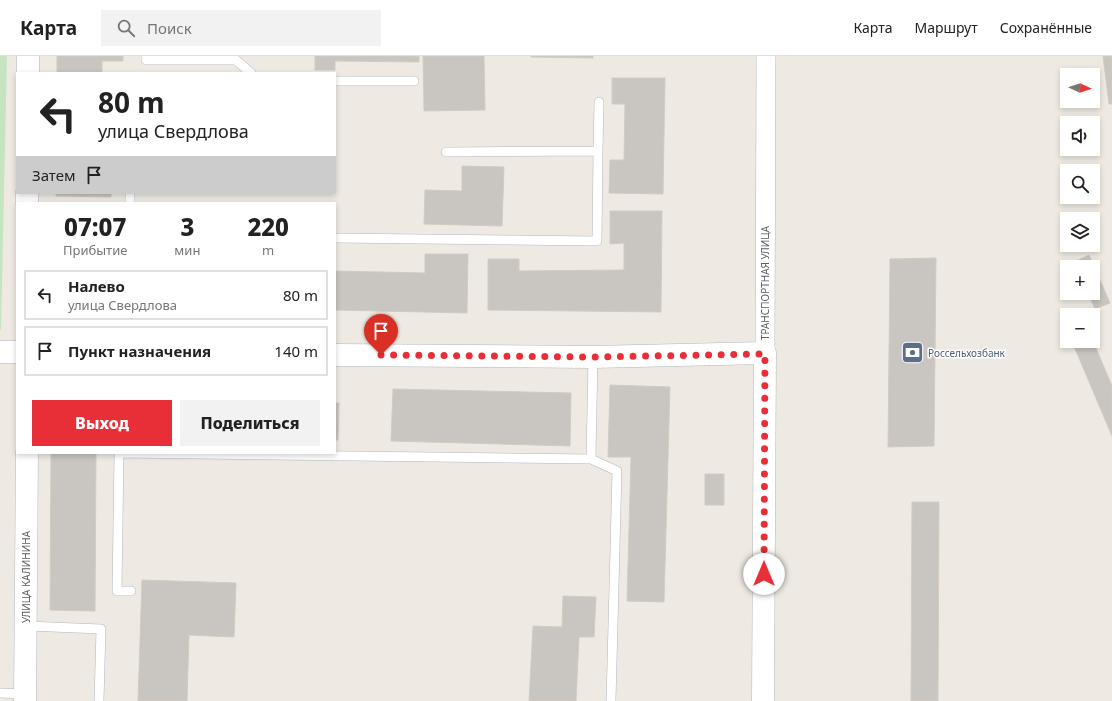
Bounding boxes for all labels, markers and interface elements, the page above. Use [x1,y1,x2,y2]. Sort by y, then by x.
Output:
search box [101,10,381,46]
text: Карта [20,15,77,41]
icon: search [115,17,137,39]
text: Поиск [147,18,192,38]
text: Карта [853,18,892,37]
text: Маршрут [914,18,978,37]
text: Сохранённые [1000,18,1092,37]
north arrow [1060,68,1100,108]
map controls [1060,68,1100,348]
text: 80 m [98,83,165,121]
icon: left [32,88,84,140]
button: sound [1060,116,1100,156]
text: улица Свердлова [98,119,249,143]
icon: arrive [83,164,105,186]
button: search [1060,164,1100,204]
text: Затем [32,165,75,185]
text: 07:07 [64,210,126,243]
text: 3 [180,210,194,243]
text: 220 [247,210,289,243]
button: layers [1060,212,1100,252]
street label: ТРАНСПОРТНАЯ УЛИЦА [758,225,772,340]
text: Прибытие [63,241,127,259]
text: мин [174,241,200,259]
text: m [262,241,274,259]
button: + [1060,260,1100,300]
text: Налево [68,276,125,296]
icon: left [34,284,56,306]
text: 80 m [283,285,318,305]
text: улица Свердлова [68,296,177,314]
button: − [1060,308,1100,348]
pin [364,314,398,355]
icon: arrive [370,320,392,342]
icon: arrive [34,340,56,362]
bank icon: Россельхозбанк [899,340,925,366]
text: Пункт назначения [68,341,211,361]
text: 140 m [274,341,318,361]
place label: Россельхозбанк [928,346,1006,360]
button: Выход [32,400,172,446]
button: Поделиться [180,400,320,446]
street label: УЛИЦА КАЛИНИНА [19,530,33,623]
position arrow [743,553,785,595]

